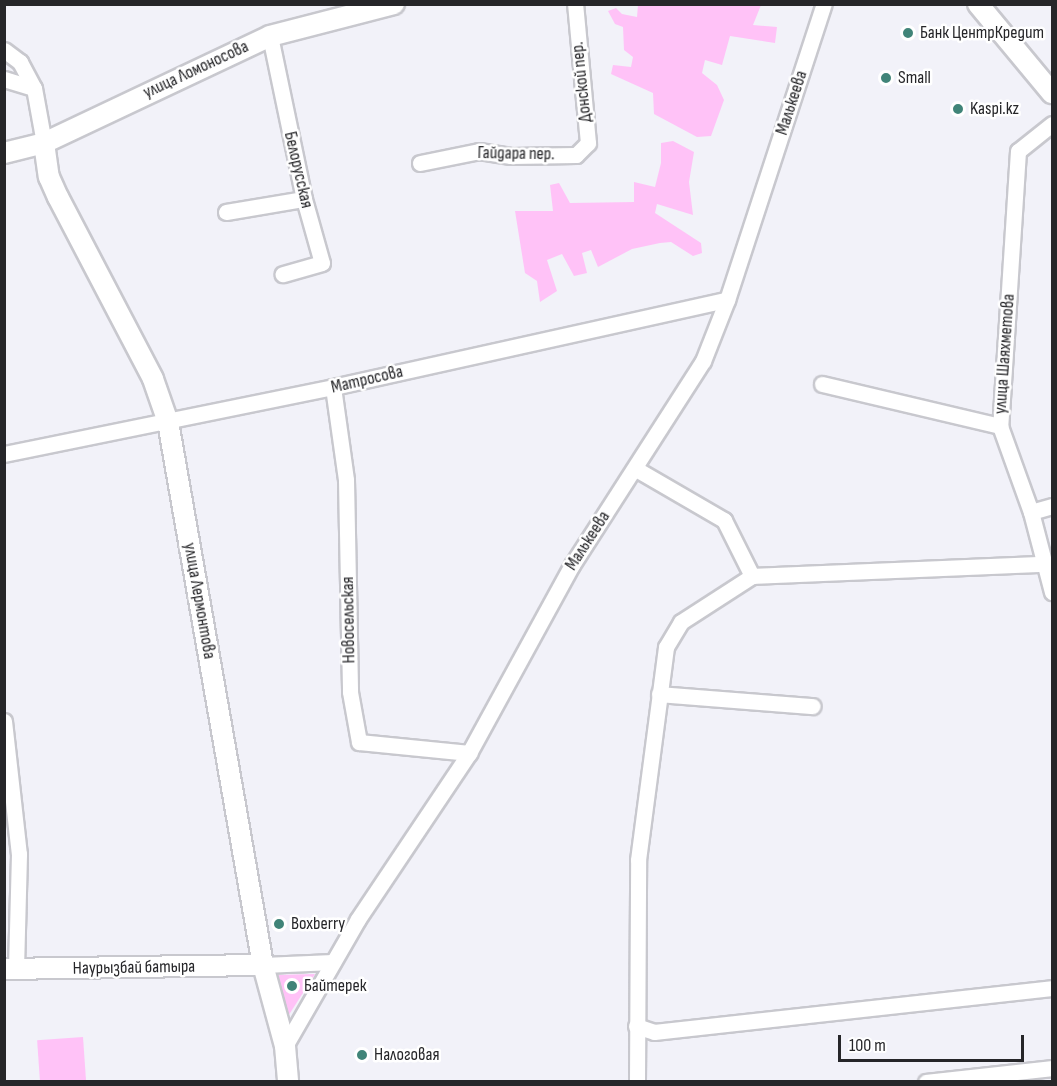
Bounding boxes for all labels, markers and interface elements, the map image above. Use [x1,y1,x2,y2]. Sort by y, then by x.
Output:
place label: Банк ЦентрКредит [920,22,1044,44]
marker: Банк ЦентрКредит [901,26,915,40]
street label: улица Ломоносова [140,36,252,104]
street label: Донской пер. [567,41,597,123]
place label: Small [898,67,931,89]
street label: Малькеева [771,68,813,138]
marker: Small [879,71,893,85]
place label: Kaspi.kz [970,98,1019,120]
marker: Kaspi.kz [951,102,965,116]
street label: Белорусская [279,130,317,210]
street label: Гайдара пер. [477,143,555,165]
street label: улица Шаяхметова [990,293,1020,415]
street label: Матросова [329,361,405,399]
street label: Малькеева [561,507,615,575]
street label: улица Лермонтова [178,541,220,661]
street label: Новосельская [337,576,361,664]
place label: Boxberry [291,913,345,935]
marker: Boxberry [272,917,286,931]
street label: Наурызбай батыра [73,956,195,980]
place label: Байтерек [304,975,367,997]
marker: Байтерек [285,979,299,993]
scale bar [841,1023,1027,1061]
text: 100 m [849,1035,886,1056]
place label: Налоговая [374,1044,439,1066]
marker: Налоговая [355,1048,369,1062]

